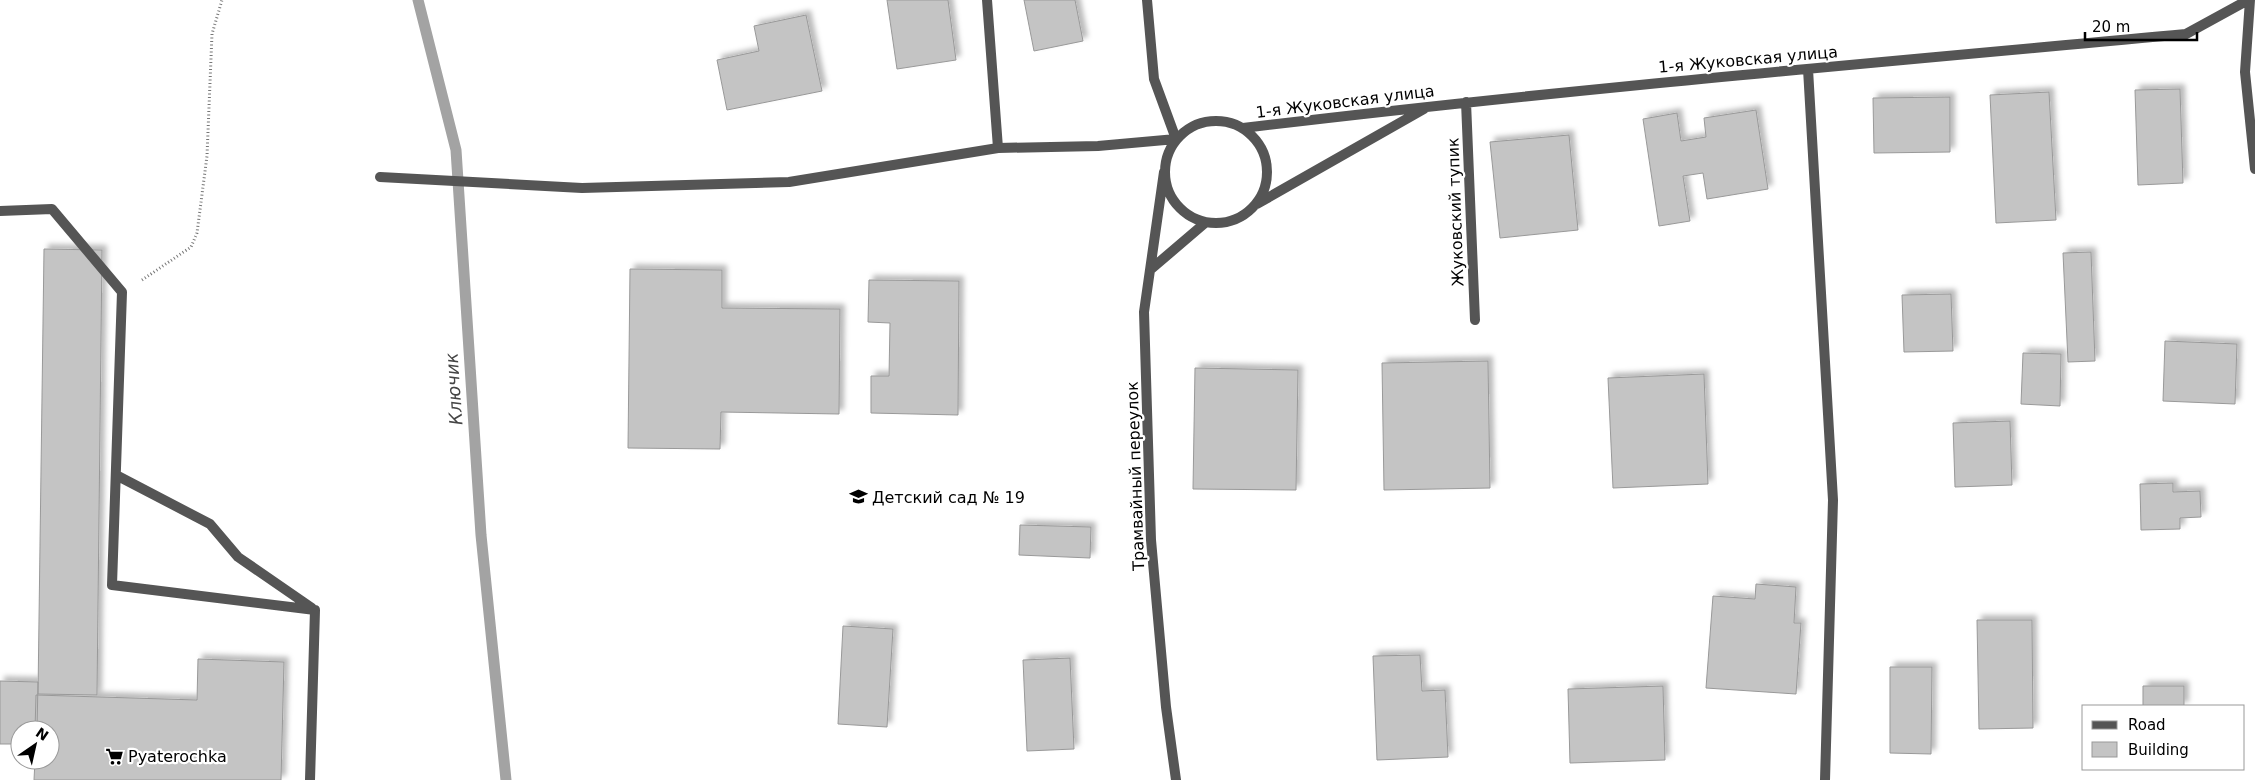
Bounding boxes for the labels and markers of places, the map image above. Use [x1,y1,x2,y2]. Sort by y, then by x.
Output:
school or university icon: Детский сад № 19 [848,487,868,507]
place label: Детский сад № 19 [872,488,1025,507]
supermarket icon: Pyaterochka [104,746,124,766]
place label: Pyaterochka [128,747,227,766]

